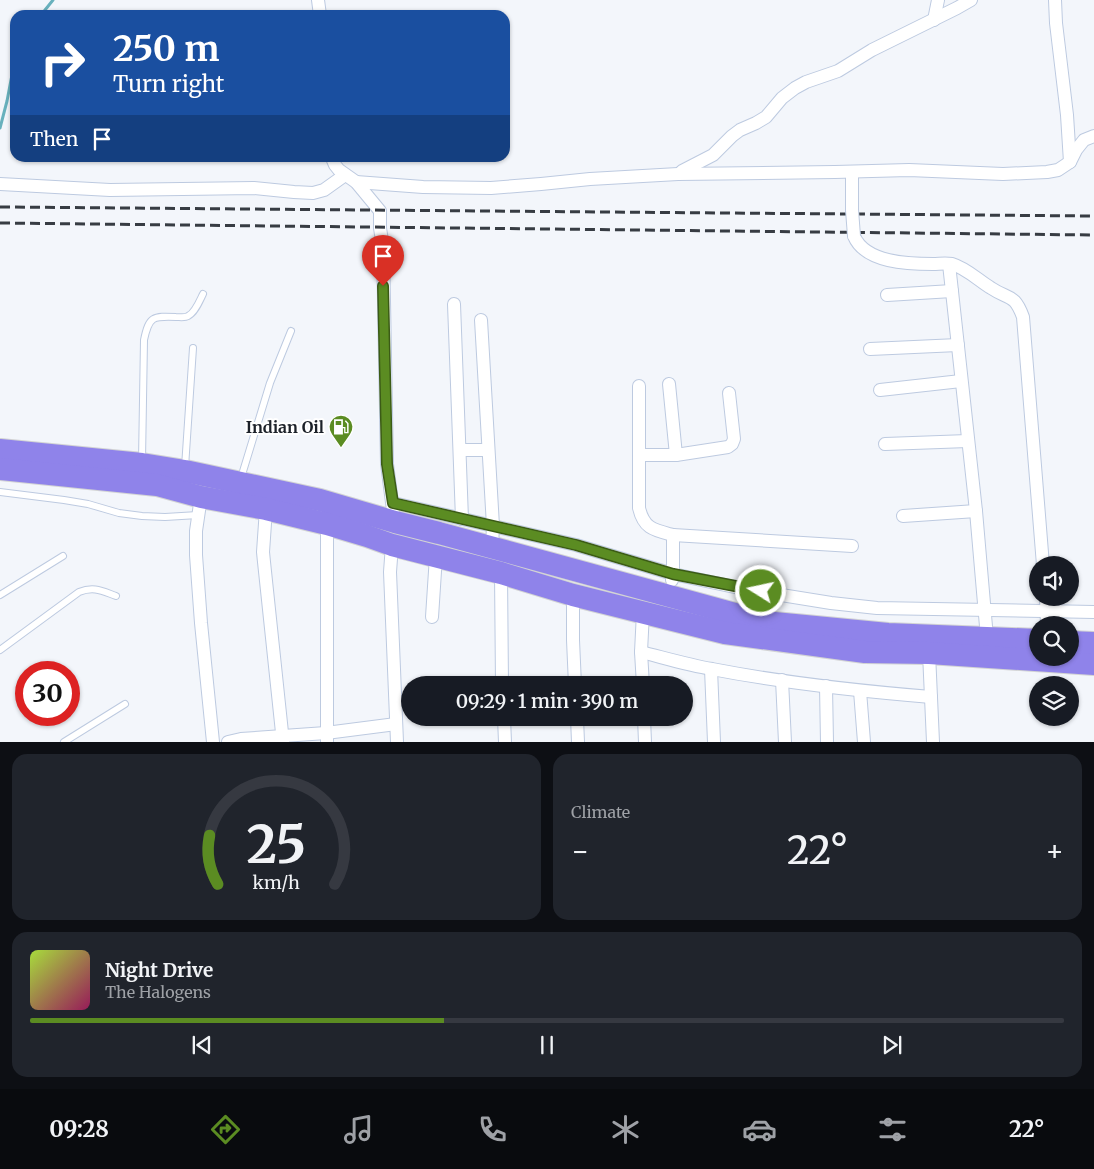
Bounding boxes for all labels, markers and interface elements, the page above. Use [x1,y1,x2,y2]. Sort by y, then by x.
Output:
text: 250 m [113,27,219,71]
icon: right [30,30,95,95]
text: Turn right [113,70,224,98]
icon: arrive [88,125,116,153]
text: Then [30,127,78,151]
pin [362,235,404,286]
icon: arrive [369,242,397,270]
fuel station icon: Indian Oil [328,414,354,448]
place label: Indian Oil [246,417,324,437]
map controls [1029,556,1079,726]
button: sound [1029,556,1079,606]
position arrow [734,564,786,616]
button: search [1029,616,1079,666]
speed limit sign: 30 [15,661,80,726]
button: layers [1029,676,1079,726]
text: 09:29 · 1 min · 390 m [456,689,638,713]
text: Climate [571,802,630,822]
text: 25 [247,812,306,877]
text: 22° [787,827,848,874]
text: − [571,833,590,869]
text: + [1045,833,1064,869]
text: km/h [253,871,300,894]
text: Night Drive [105,958,213,982]
text: The Halogens [105,982,211,1002]
icon: previous [188,1031,216,1059]
icon: pause [533,1031,561,1059]
icon: next [878,1031,906,1059]
icon: directions [208,1112,243,1147]
icon: music [341,1112,376,1147]
icon: phone [475,1112,510,1147]
icon: climate [608,1112,643,1147]
icon: car [742,1112,777,1147]
icon: filters [875,1112,910,1147]
text: 09:28 [49,1115,109,1143]
text: 22° [1009,1115,1045,1143]

